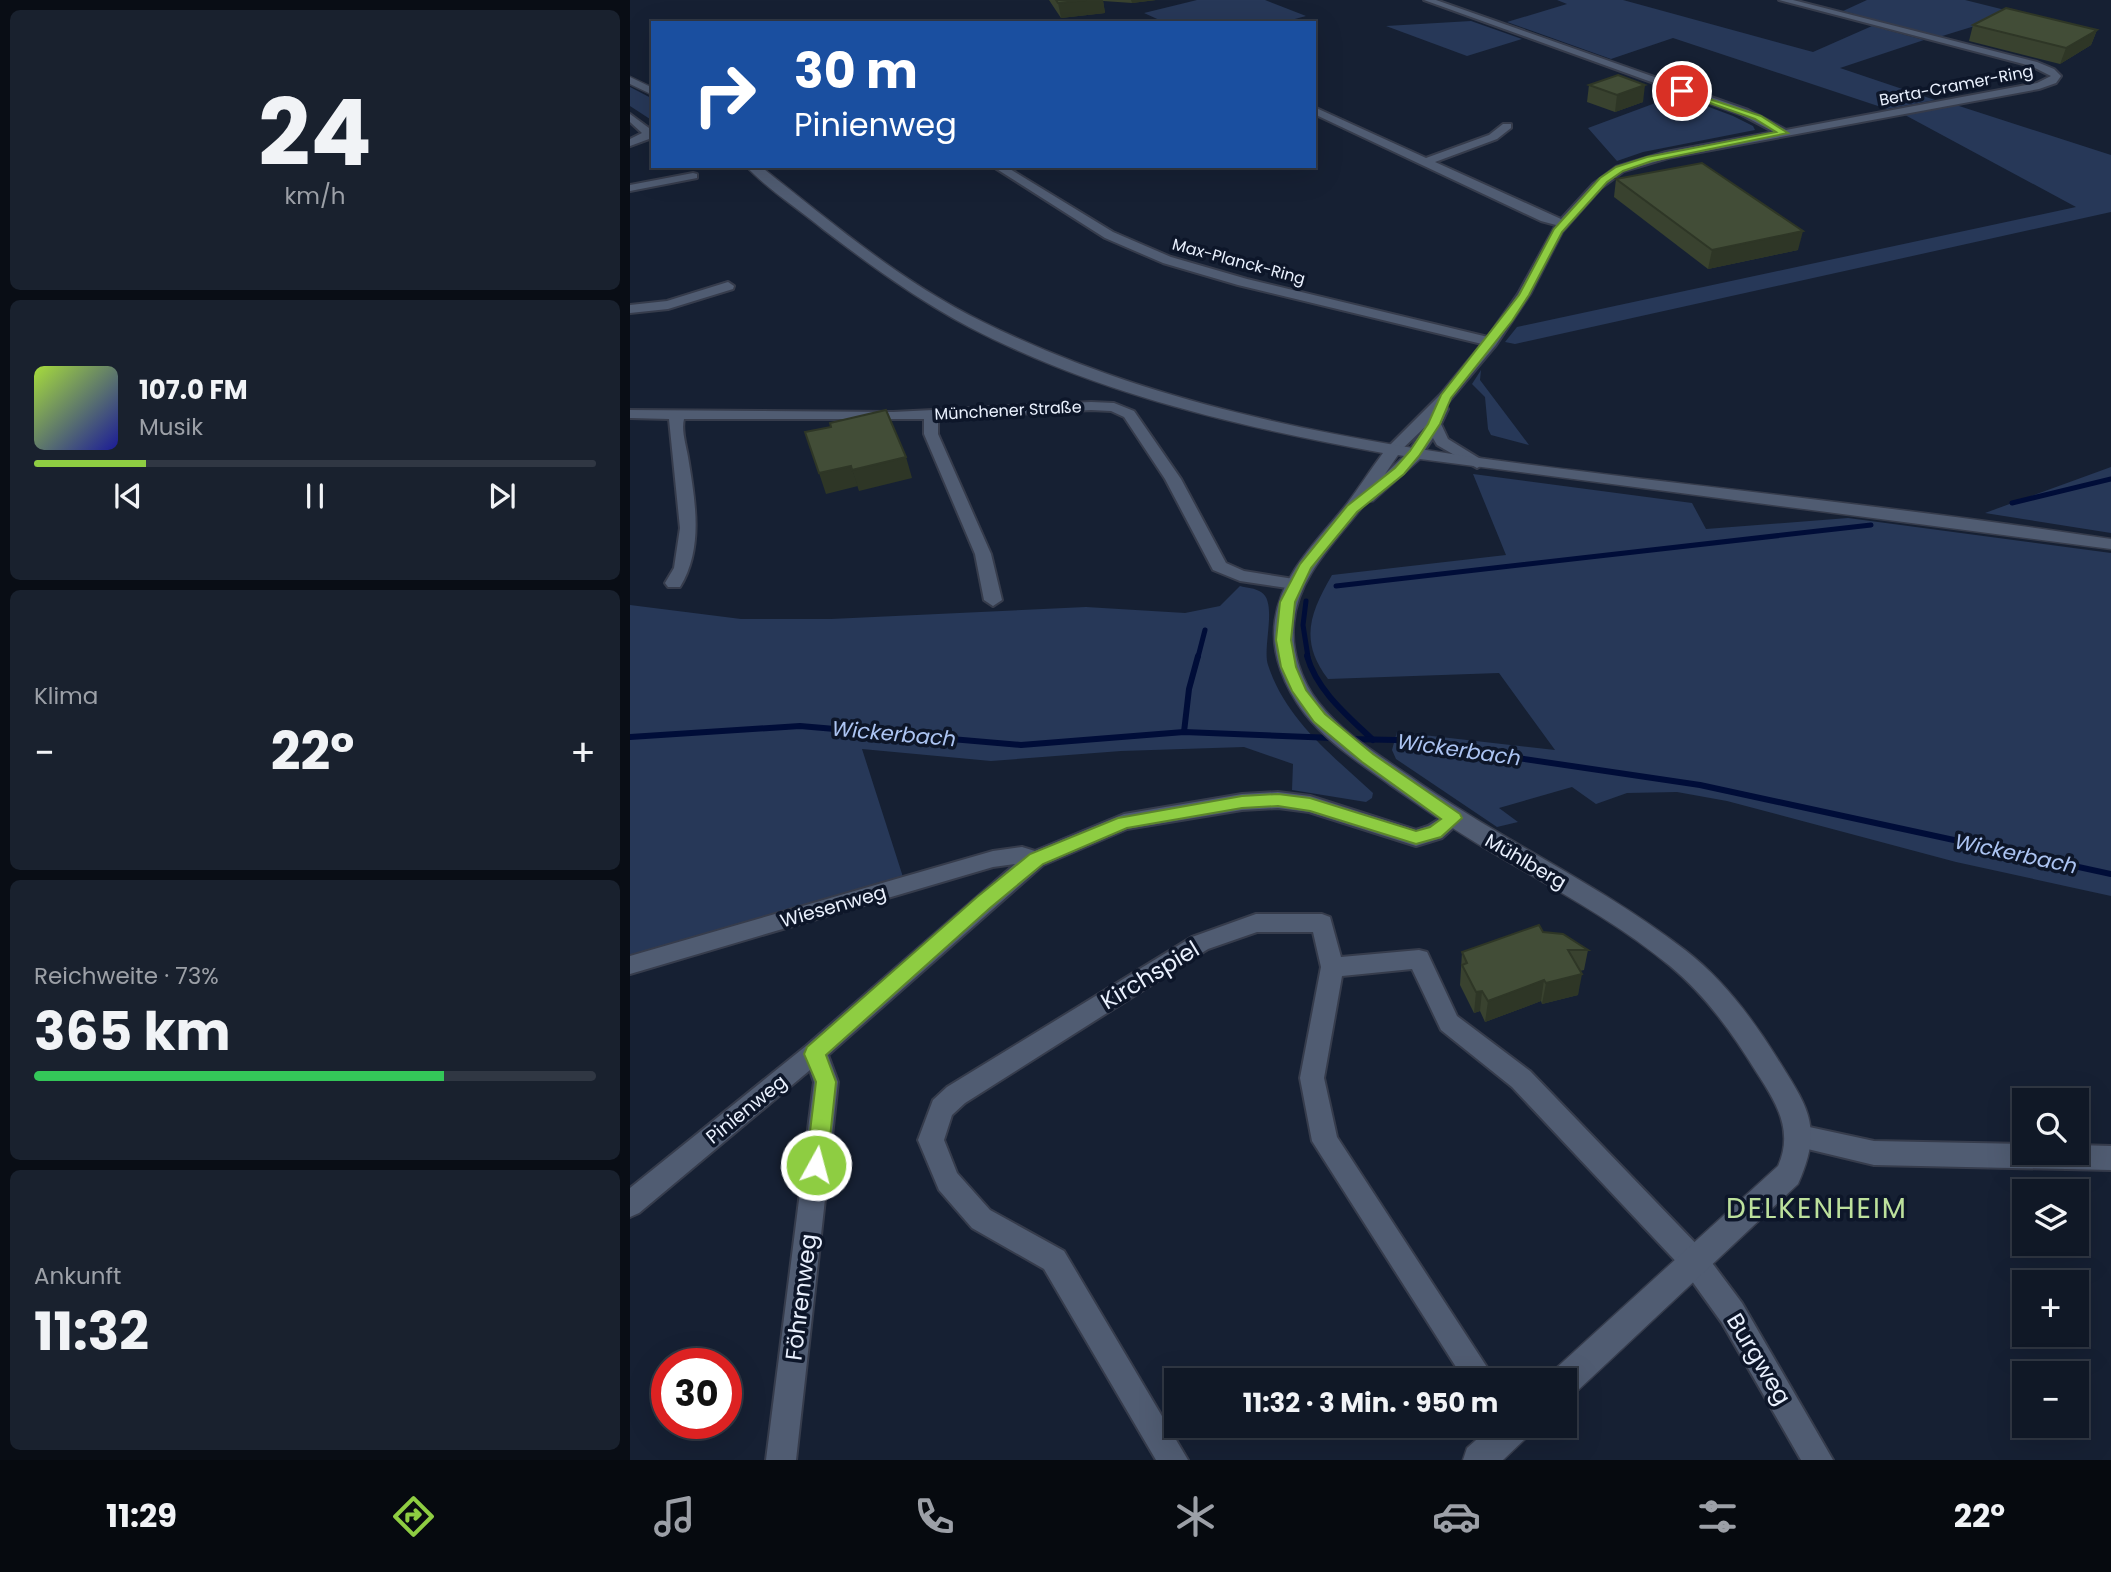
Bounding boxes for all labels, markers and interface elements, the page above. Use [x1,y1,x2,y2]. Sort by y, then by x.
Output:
text: 30 m [794,37,918,105]
icon: right [679,49,770,140]
street label: Berta-Cramer-Ring [1877,59,2035,112]
pin [1652,61,1712,121]
text: 24 [258,69,372,197]
icon: arrive [1663,72,1701,110]
text: Pinienweg [794,102,957,147]
text: km/h [284,180,346,212]
street label: Max-Planck-Ring [1170,233,1308,290]
text: 107.0 FM [139,372,248,408]
street label: Münchener Straße [934,395,1082,426]
text: Musik [139,411,203,443]
icon: previous [109,477,147,515]
icon: pause [296,477,334,515]
icon: next [483,477,521,515]
text: Klima [34,680,98,712]
water label: Wickerbach [831,714,957,753]
text: 22° [271,715,354,788]
text: − [34,726,55,779]
text: + [570,726,596,779]
water label: Wickerbach [1395,726,1523,773]
water label: Wickerbach [1952,826,2080,881]
street label: Mühlberg [1480,827,1571,896]
street label: Wiesenweg [777,878,889,934]
street label: Kirchspiel [1095,933,1205,1017]
text: Reichweite · 73% [34,960,219,992]
text: 365 km [34,995,231,1068]
street label: Pinienweg [700,1068,792,1150]
map controls [2012,1088,2089,1438]
button: search [2012,1088,2089,1165]
position arrow [779,1128,853,1202]
button: layers [2012,1179,2089,1256]
district label: DELKENHEIM [1726,1189,1908,1228]
street label: Föhrenweg [777,1232,825,1362]
text: Ankunft [34,1260,121,1292]
button: + [2012,1270,2089,1347]
text: 11:32 [34,1295,149,1368]
street label: Burgweg [1719,1307,1799,1411]
speed limit sign: 30 [651,1348,742,1439]
button: − [2012,1361,2089,1438]
text: 11:32 · 3 Min. · 950 m [1243,1385,1498,1421]
icon: directions [389,1492,438,1541]
icon: music [650,1492,699,1541]
icon: phone [910,1492,959,1541]
icon: climate [1171,1492,1220,1541]
icon: car [1432,1492,1481,1541]
icon: filters [1693,1492,1742,1541]
text: 11:29 [106,1493,177,1538]
text: 22° [1954,1493,2005,1538]

